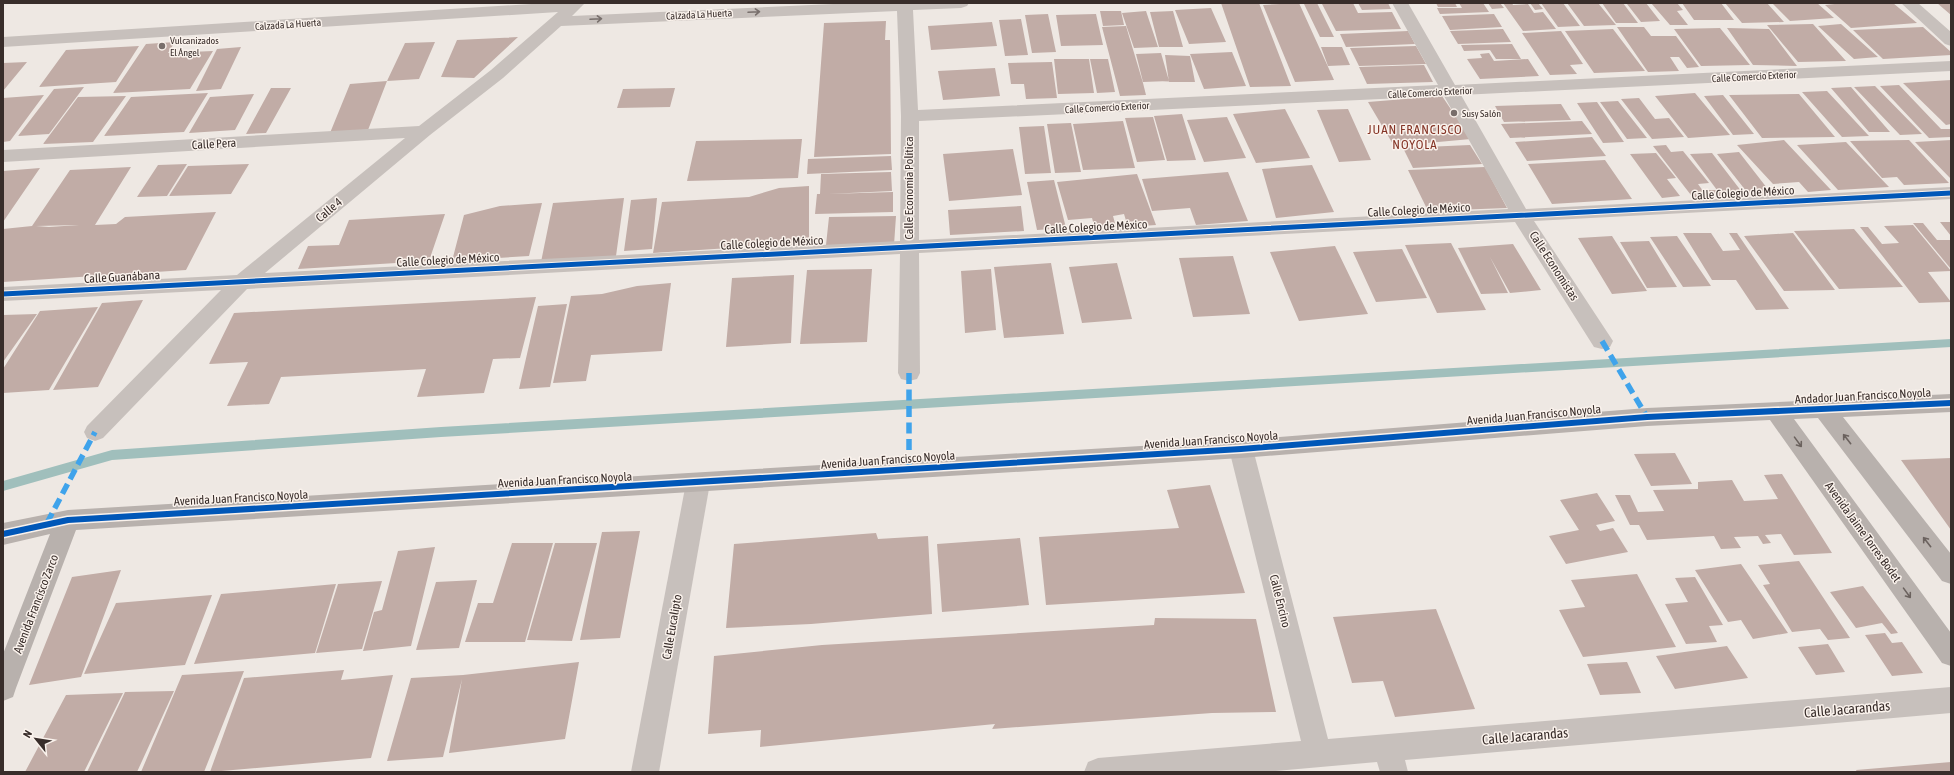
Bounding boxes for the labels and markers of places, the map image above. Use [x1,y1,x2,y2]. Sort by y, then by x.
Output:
place label: Vulcanizados El Ángel [170,35,219,58]
marker: Vulcanizados El Ángel [157,41,167,51]
marker: Susy Salón [1449,108,1459,118]
place label: Susy Salón [1462,108,1501,119]

